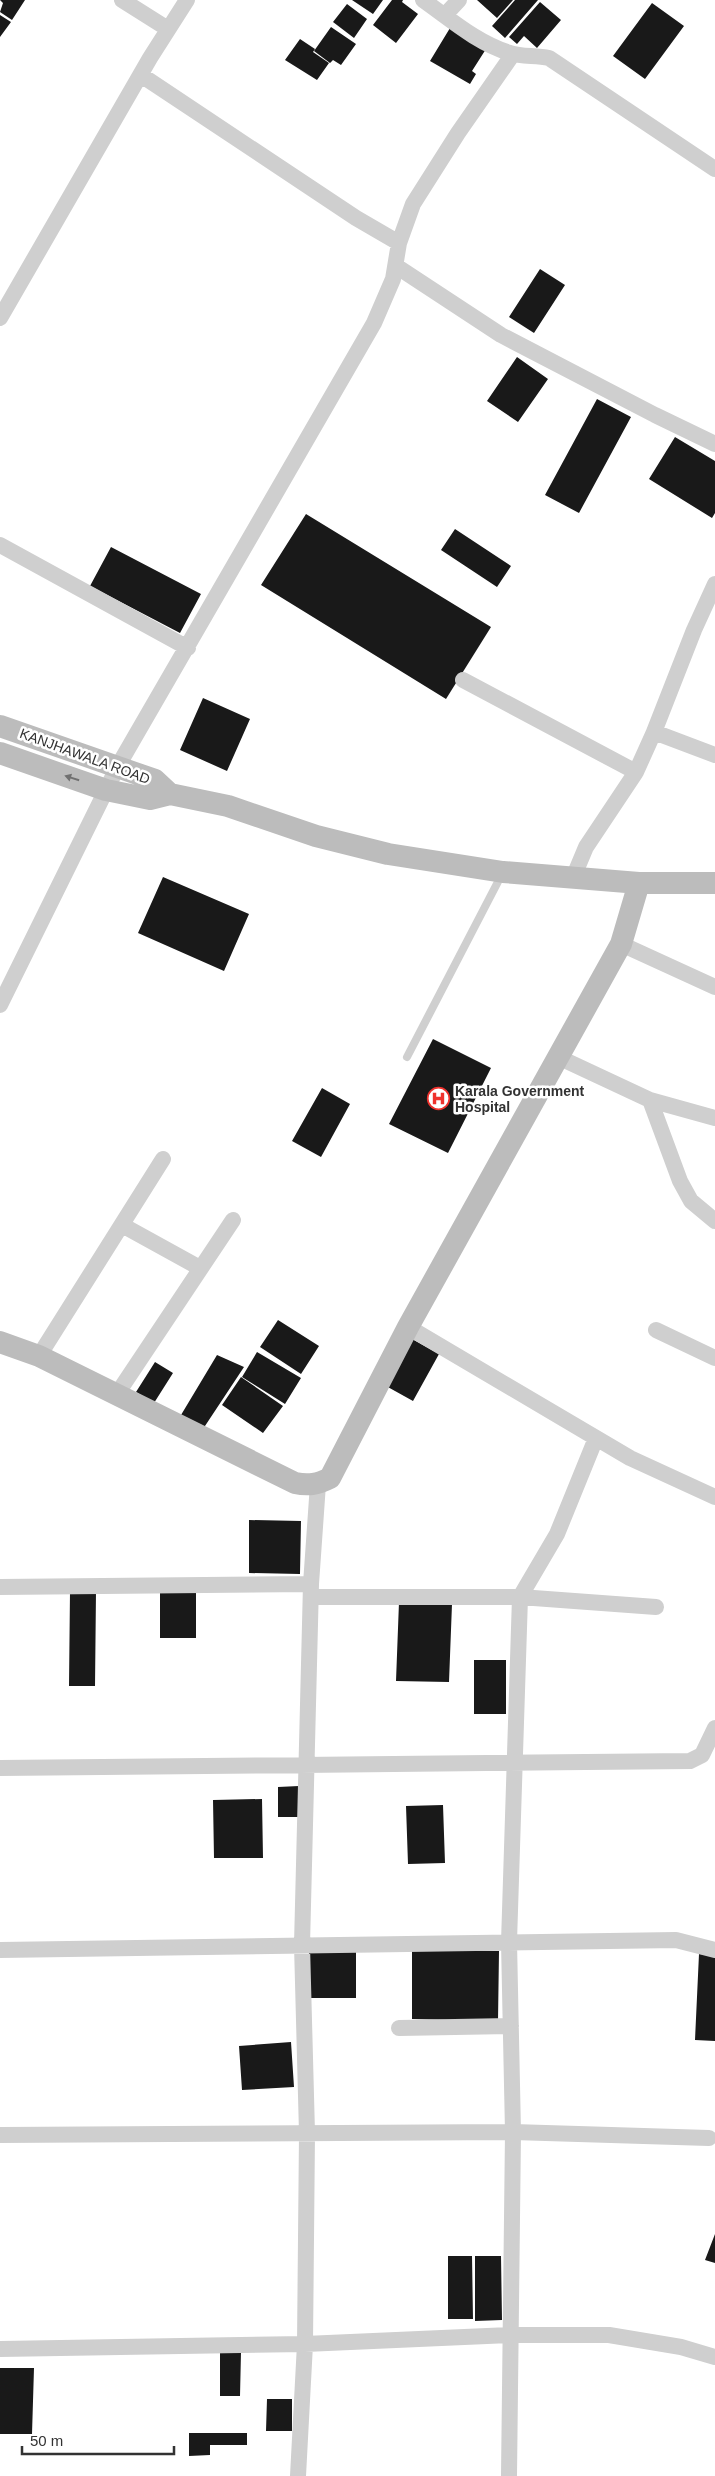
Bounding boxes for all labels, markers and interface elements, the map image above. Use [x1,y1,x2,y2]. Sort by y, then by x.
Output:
street label: KANJHAWALA ROAD [18,725,152,787]
one-way arrow [64,774,79,782]
place label: Karala Government Hospital [455,1083,584,1115]
hospital icon: Karala Government Hospital [427,1087,451,1111]
scale bar [22,2424,175,2456]
text: 50 m [30,2432,63,2449]

